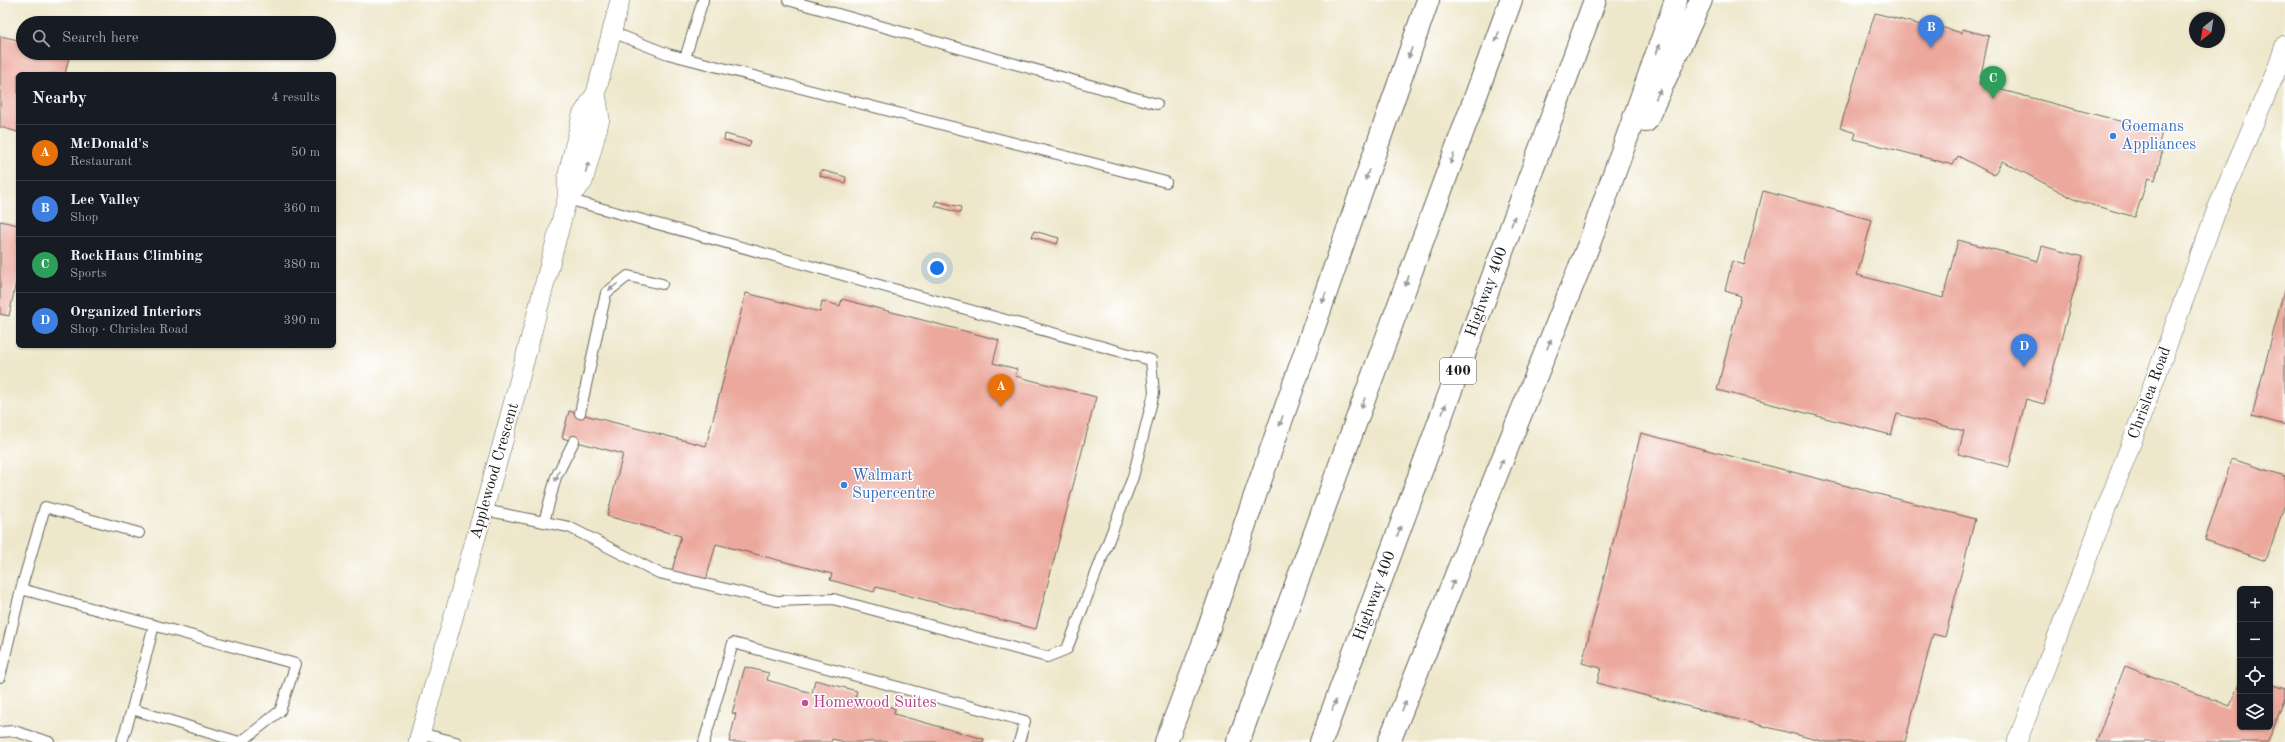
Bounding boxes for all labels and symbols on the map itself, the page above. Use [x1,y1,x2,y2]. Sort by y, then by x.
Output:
north arrow [2189,12,2225,48]
pin: B [1918,15,1944,48]
one-way arrow [1494,31,1500,43]
one-way arrow [1655,42,1661,54]
one-way arrow [1406,47,1412,59]
pin: C [1980,66,2006,99]
one-way arrow [1655,88,1661,100]
place label: Goemans Appliances [2121,119,2196,153]
marker: Goemans Appliances [2108,131,2118,141]
one-way arrow [1449,153,1455,165]
one-way arrow [585,161,591,173]
one-way arrow [1363,170,1369,182]
one-way arrow [1511,215,1517,227]
street label: Highway 400 [1463,245,1511,339]
your location [927,258,947,278]
one-way arrow [1404,275,1410,287]
one-way arrow [608,283,619,292]
one-way arrow [1321,292,1327,304]
pin: D [2011,334,2037,367]
one-way arrow [1546,337,1552,349]
street label: Chrislea Road [2126,345,2174,441]
road number: 400 [1440,358,1476,384]
pin: A [988,374,1014,407]
one-way arrow [1359,397,1365,409]
street label: Applewood Crescent [468,401,522,541]
one-way arrow [1441,403,1447,415]
one-way arrow [1278,415,1284,427]
one-way arrow [1498,458,1504,470]
place label: Walmart Supercentre [852,468,935,502]
one-way arrow [554,471,560,483]
marker: Walmart Supercentre [839,480,849,490]
one-way arrow [1396,525,1402,537]
street label: Highway 400 [1351,549,1399,643]
one-way arrow [1450,579,1456,591]
place label: Homewood Suites [813,695,937,711]
marker: Homewood Suites [800,698,810,708]
one-way arrow [1332,699,1338,711]
one-way arrow [1401,700,1407,711]

